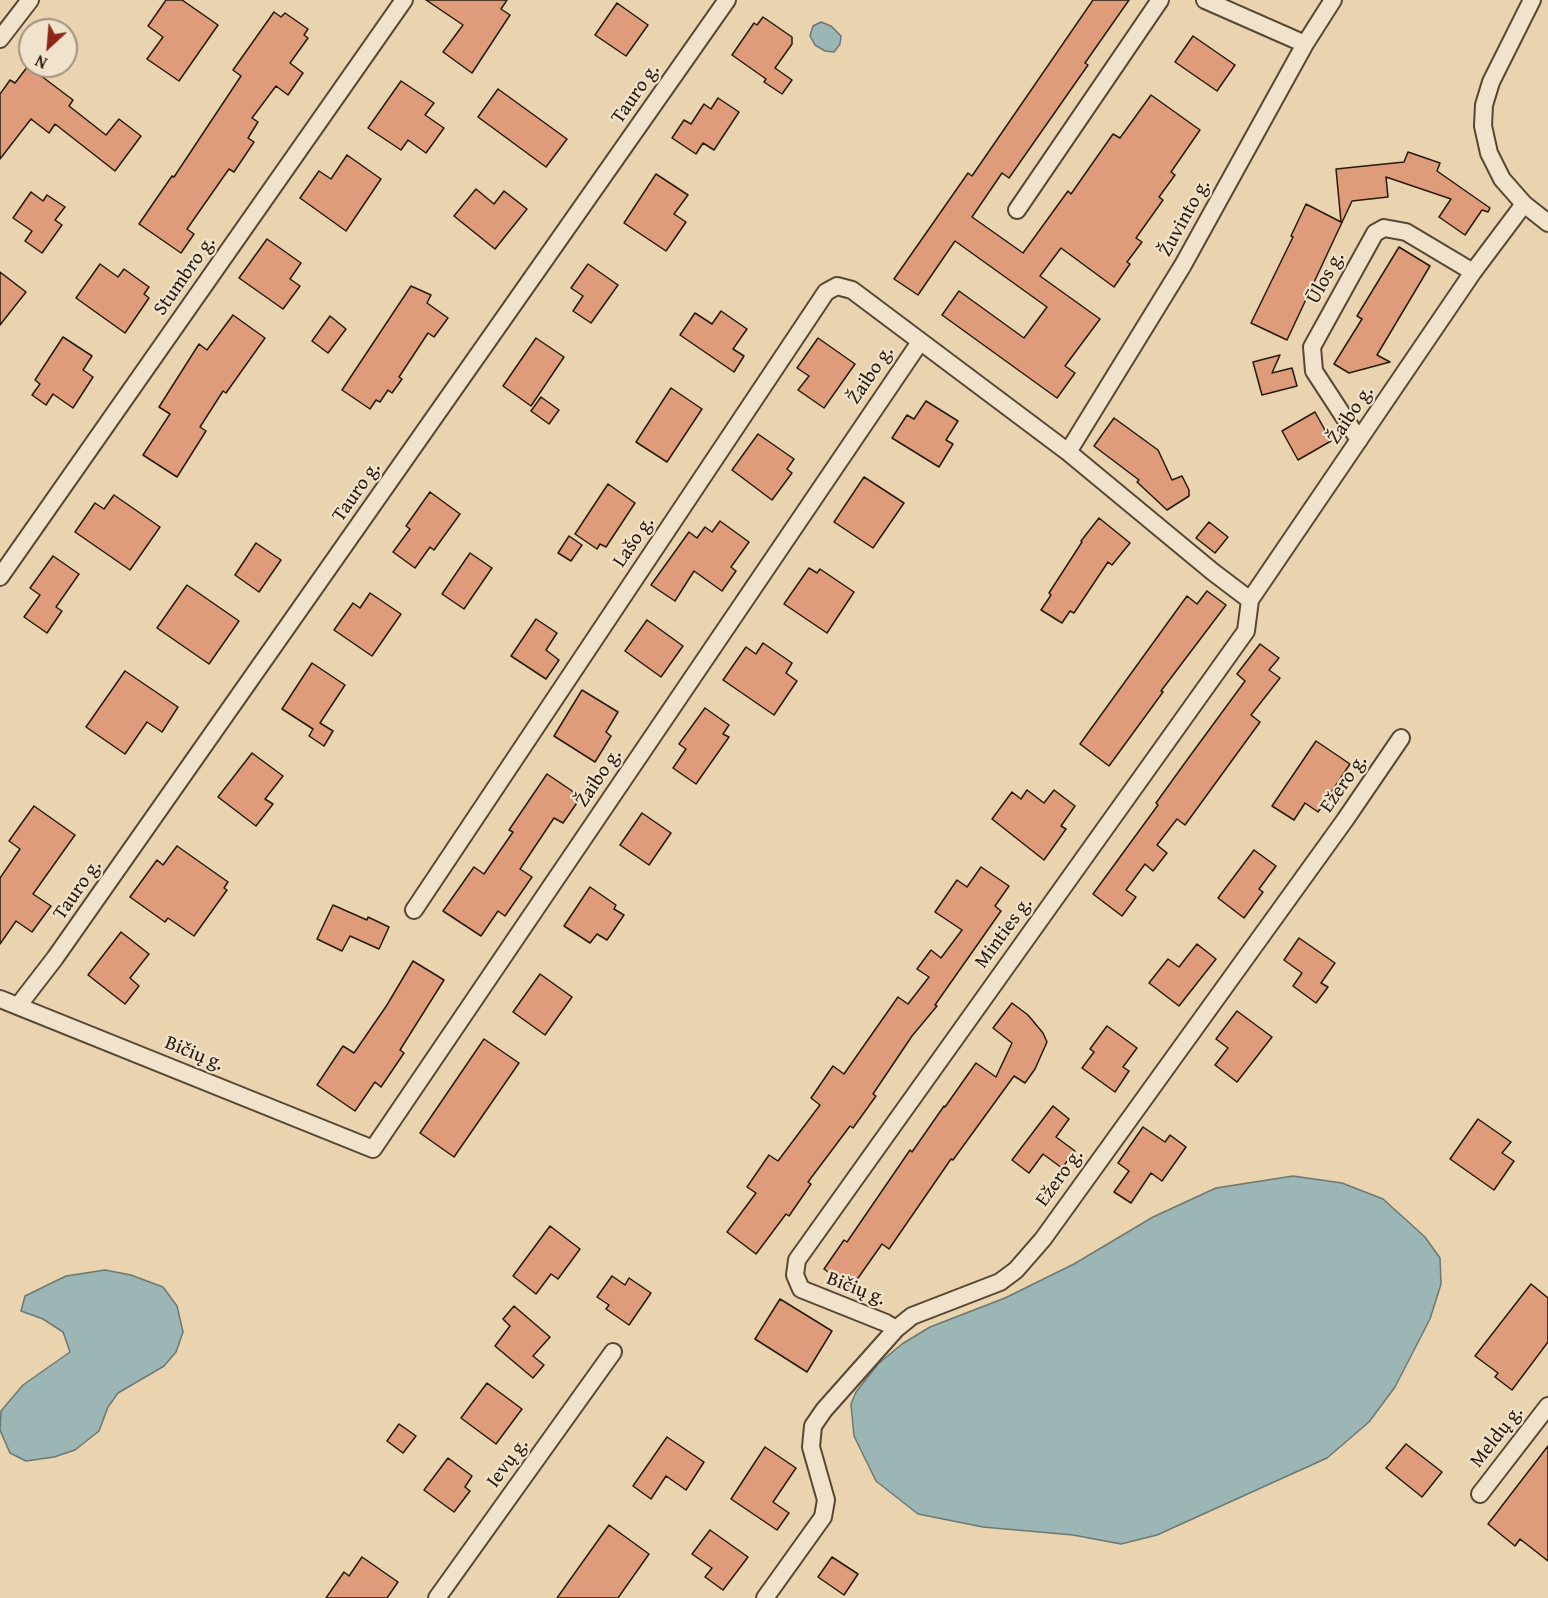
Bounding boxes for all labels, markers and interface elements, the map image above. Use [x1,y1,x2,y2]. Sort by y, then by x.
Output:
north arrow [18,18,78,78]
text: N [31,49,51,76]
street label: Tauro g. [607,59,665,129]
street label: Žuvinto g. [1154,175,1216,261]
street label: Stumbro g. [149,232,221,320]
street label: Ūlos g. [1302,248,1350,308]
street label: Žaibo g. [843,341,899,409]
street label: Žaibo g. [1323,381,1379,449]
street label: Tauro g. [328,457,386,527]
street label: Lašo g. [608,512,660,572]
street label: Žaibo g. [571,744,627,812]
street label: Ežero g. [1315,750,1373,818]
street label: Tauro g. [49,855,107,925]
street label: Minties g. [970,893,1038,973]
street label: Bičių g. [161,1031,227,1077]
street label: Ežero g. [1031,1144,1089,1212]
street label: Bičių g. [823,1267,889,1311]
street label: Meldų g. [1465,1401,1529,1473]
street label: Ievų g. [482,1433,534,1493]

